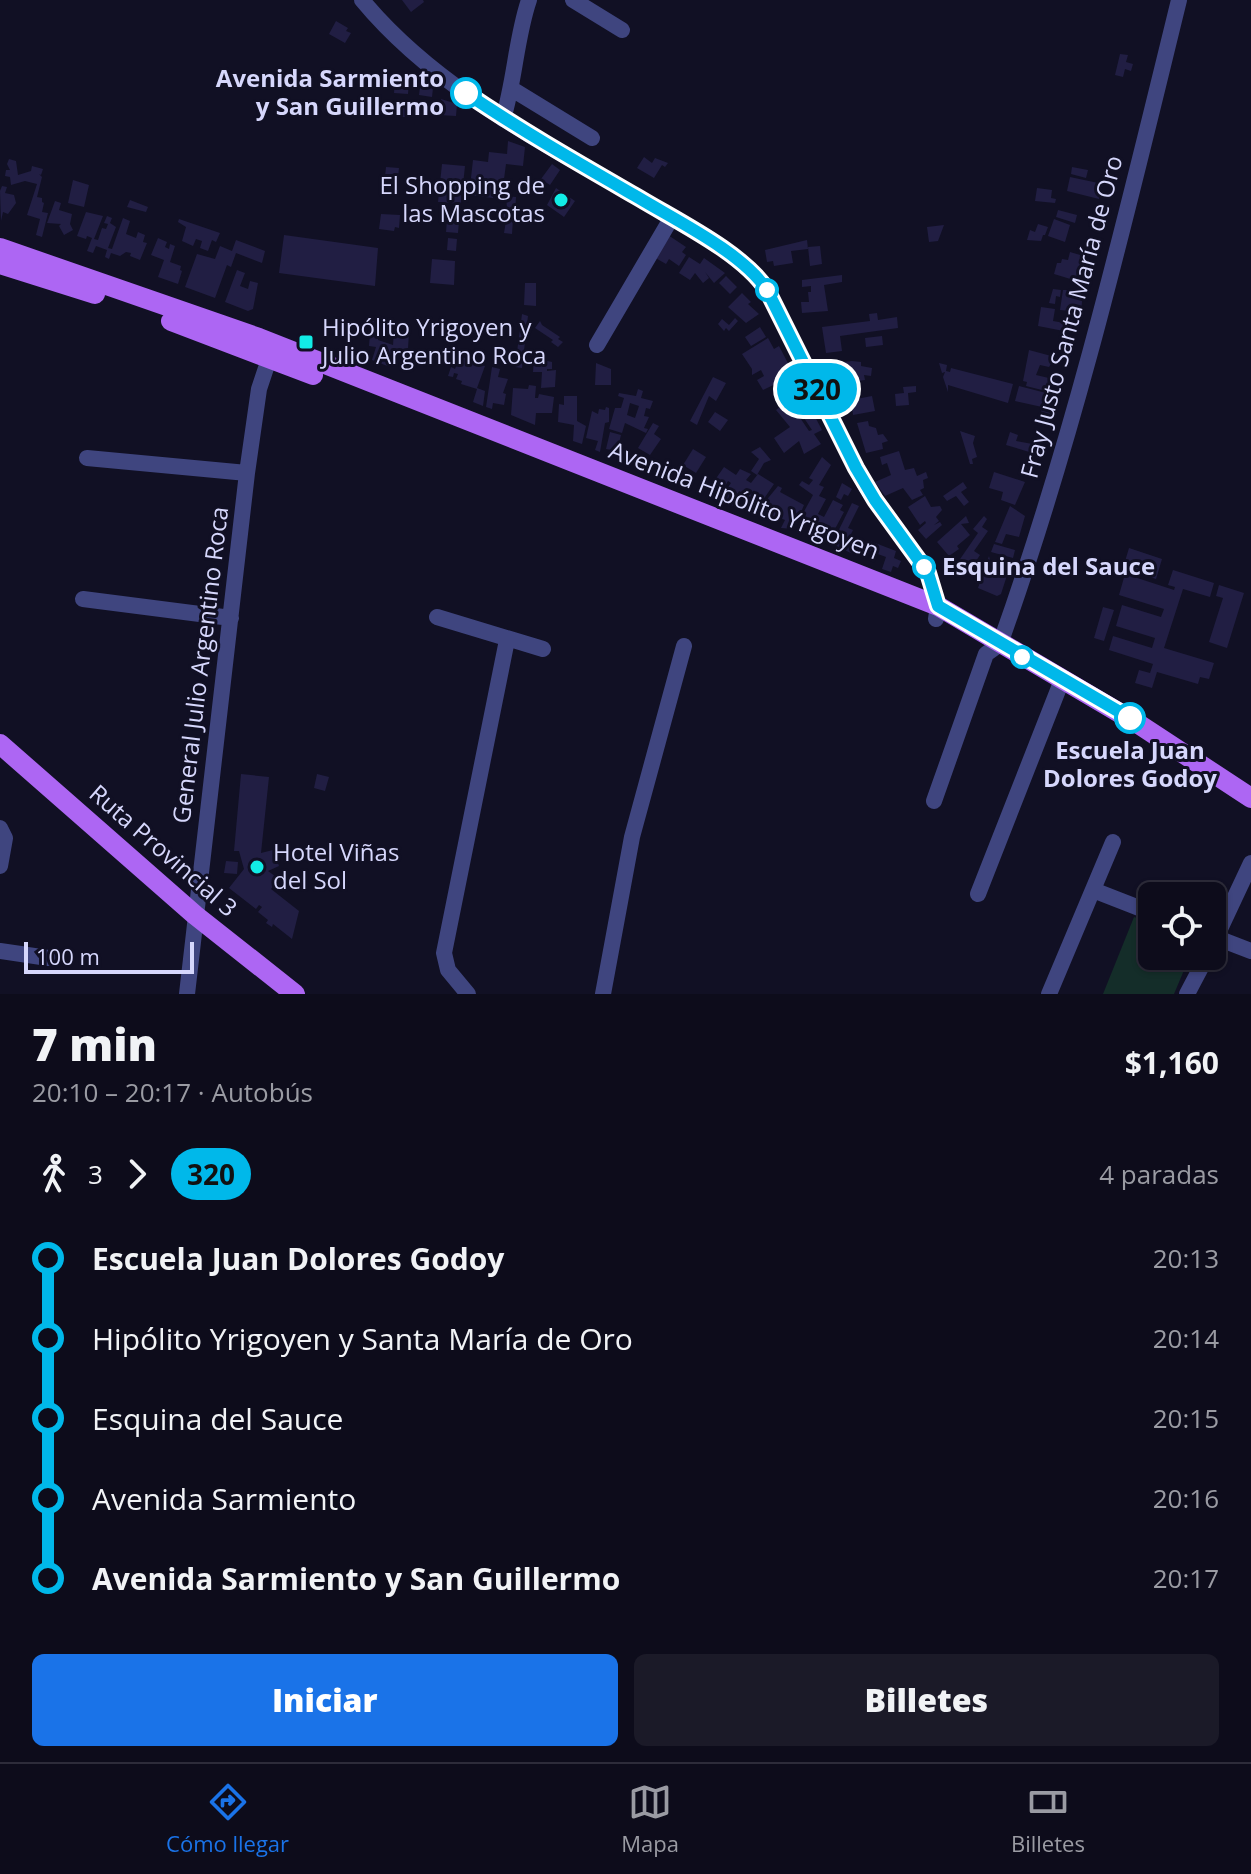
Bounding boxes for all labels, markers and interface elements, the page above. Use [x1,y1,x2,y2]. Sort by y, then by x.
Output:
place label: Avenida Sarmiento y San Guillermo [216,61,444,122]
marker: Avenida Sarmiento y San Guillermo [451,78,481,108]
street label: Fray Justo Santa María de Oro [1012,152,1130,482]
place label: El Shopping de las Mascotas [379,168,545,229]
marker: El Shopping de las Mascotas [552,191,570,209]
unlabelled marker [756,279,778,301]
place label: Hipólito Yrigoyen y Julio Argentino Roca [320,310,546,371]
marker: Hipólito Yrigoyen y Julio Argentino Roca [297,333,315,351]
line badge: 320 [771,363,863,415]
text: 320 [793,370,841,408]
street label: Avenida Hipólito Yrigoyen [605,433,884,566]
street label: General Julio Argentino Roca [164,505,235,825]
place label: Esquina del Sauce [942,549,1155,582]
marker: Esquina del Sauce [913,556,935,578]
unlabelled marker [1011,646,1033,668]
marker: Escuela Juan Dolores Godoy [1115,703,1145,733]
place label: Escuela Juan Dolores Godoy [1043,733,1217,794]
street label: Ruta Provincial 3 [83,776,245,923]
place label: Hotel Viñas del Sol [273,835,399,896]
marker: Hotel Viñas del Sol [248,858,266,876]
map controls [1138,882,1226,970]
button: locate [1138,882,1226,970]
scale bar [24,938,194,974]
text: 100 m [36,941,100,971]
text: 7 min [32,1014,157,1074]
text: $1,160 [1125,1042,1219,1083]
text: 20:10 – 20:17 · Autobús [32,1074,313,1110]
icon: walk [32,1152,76,1196]
icon: forward [115,1152,159,1196]
text: 320 [187,1155,235,1193]
text: 3 [88,1156,103,1192]
text: 4 paradas [1099,1156,1219,1192]
text: Escuela Juan Dolores Godoy [92,1238,504,1279]
text: 20:13 [1153,1240,1219,1276]
text: Hipólito Yrigoyen y Santa María de Oro [92,1318,633,1359]
text: 20:14 [1153,1320,1219,1356]
text: Esquina del Sauce [92,1398,343,1439]
text: 20:15 [1153,1400,1219,1436]
text: Avenida Sarmiento [92,1478,356,1519]
text: 20:16 [1153,1480,1219,1516]
text: Avenida Sarmiento y San Guillermo [92,1558,620,1599]
text: 20:17 [1153,1560,1219,1596]
button: Iniciar [32,1654,618,1746]
button: Billetes [634,1654,1219,1746]
tab: Cómo llegar [166,1780,289,1858]
tab: Mapa [621,1780,679,1858]
tab: Billetes [1011,1780,1085,1858]

